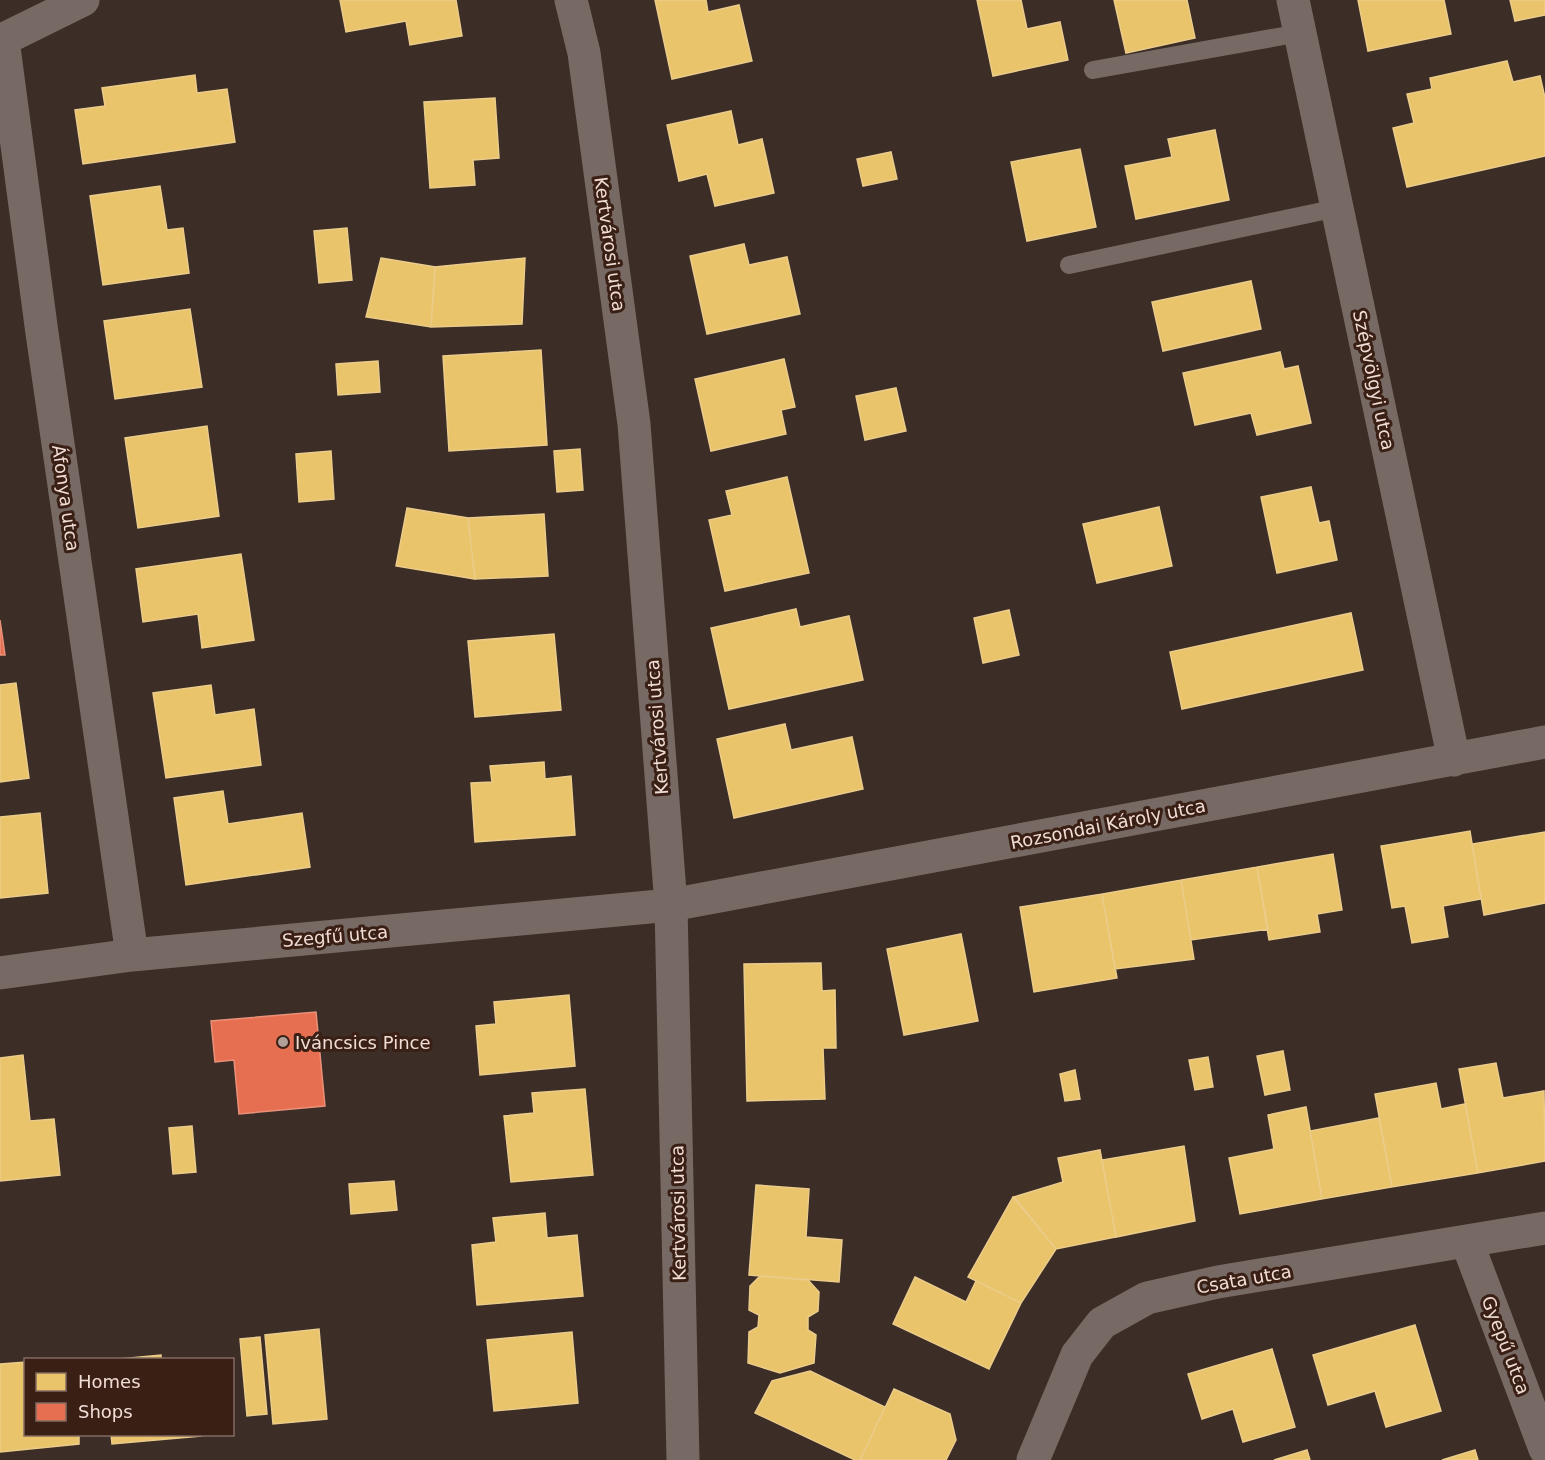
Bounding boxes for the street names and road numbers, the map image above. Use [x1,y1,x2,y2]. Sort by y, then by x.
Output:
street label: Kertvárosi utca [590,175,630,313]
street label: Szépvölgyi utca [1349,308,1399,452]
street label: Áfonya utca [48,443,84,553]
street label: Kertvárosi utca [642,659,672,795]
street label: Rozsondai Károly utca [1009,795,1207,853]
street label: Szegfű utca [281,921,389,951]
street label: Kertvárosi utca [666,1145,690,1281]
street label: Csata utca [1195,1260,1293,1298]
street label: Gyepű utca [1478,1293,1534,1397]

